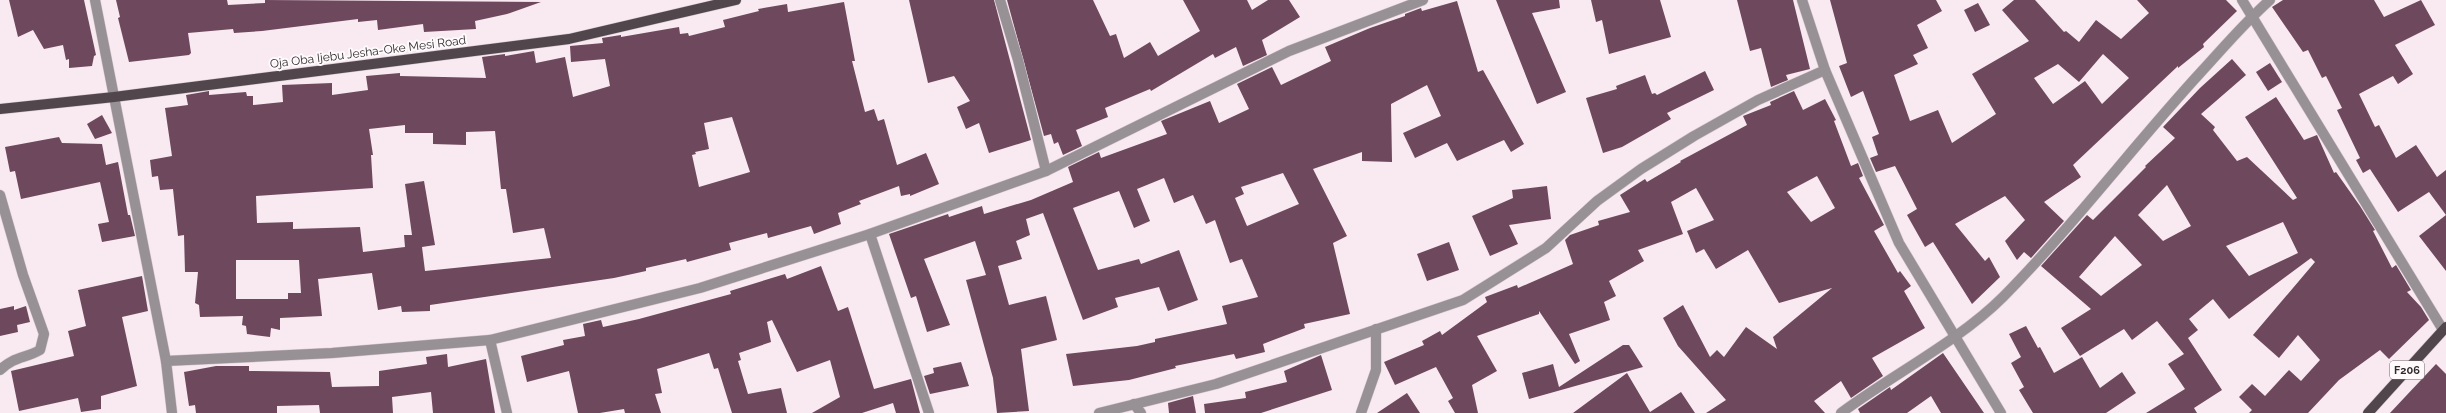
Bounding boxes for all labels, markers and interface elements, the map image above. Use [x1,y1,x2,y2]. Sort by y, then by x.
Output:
street label: Oja Oba Ijebu Jesha-Oke Mesi Road [269,33,467,71]
road number: F206 [2390,361,2424,379]

